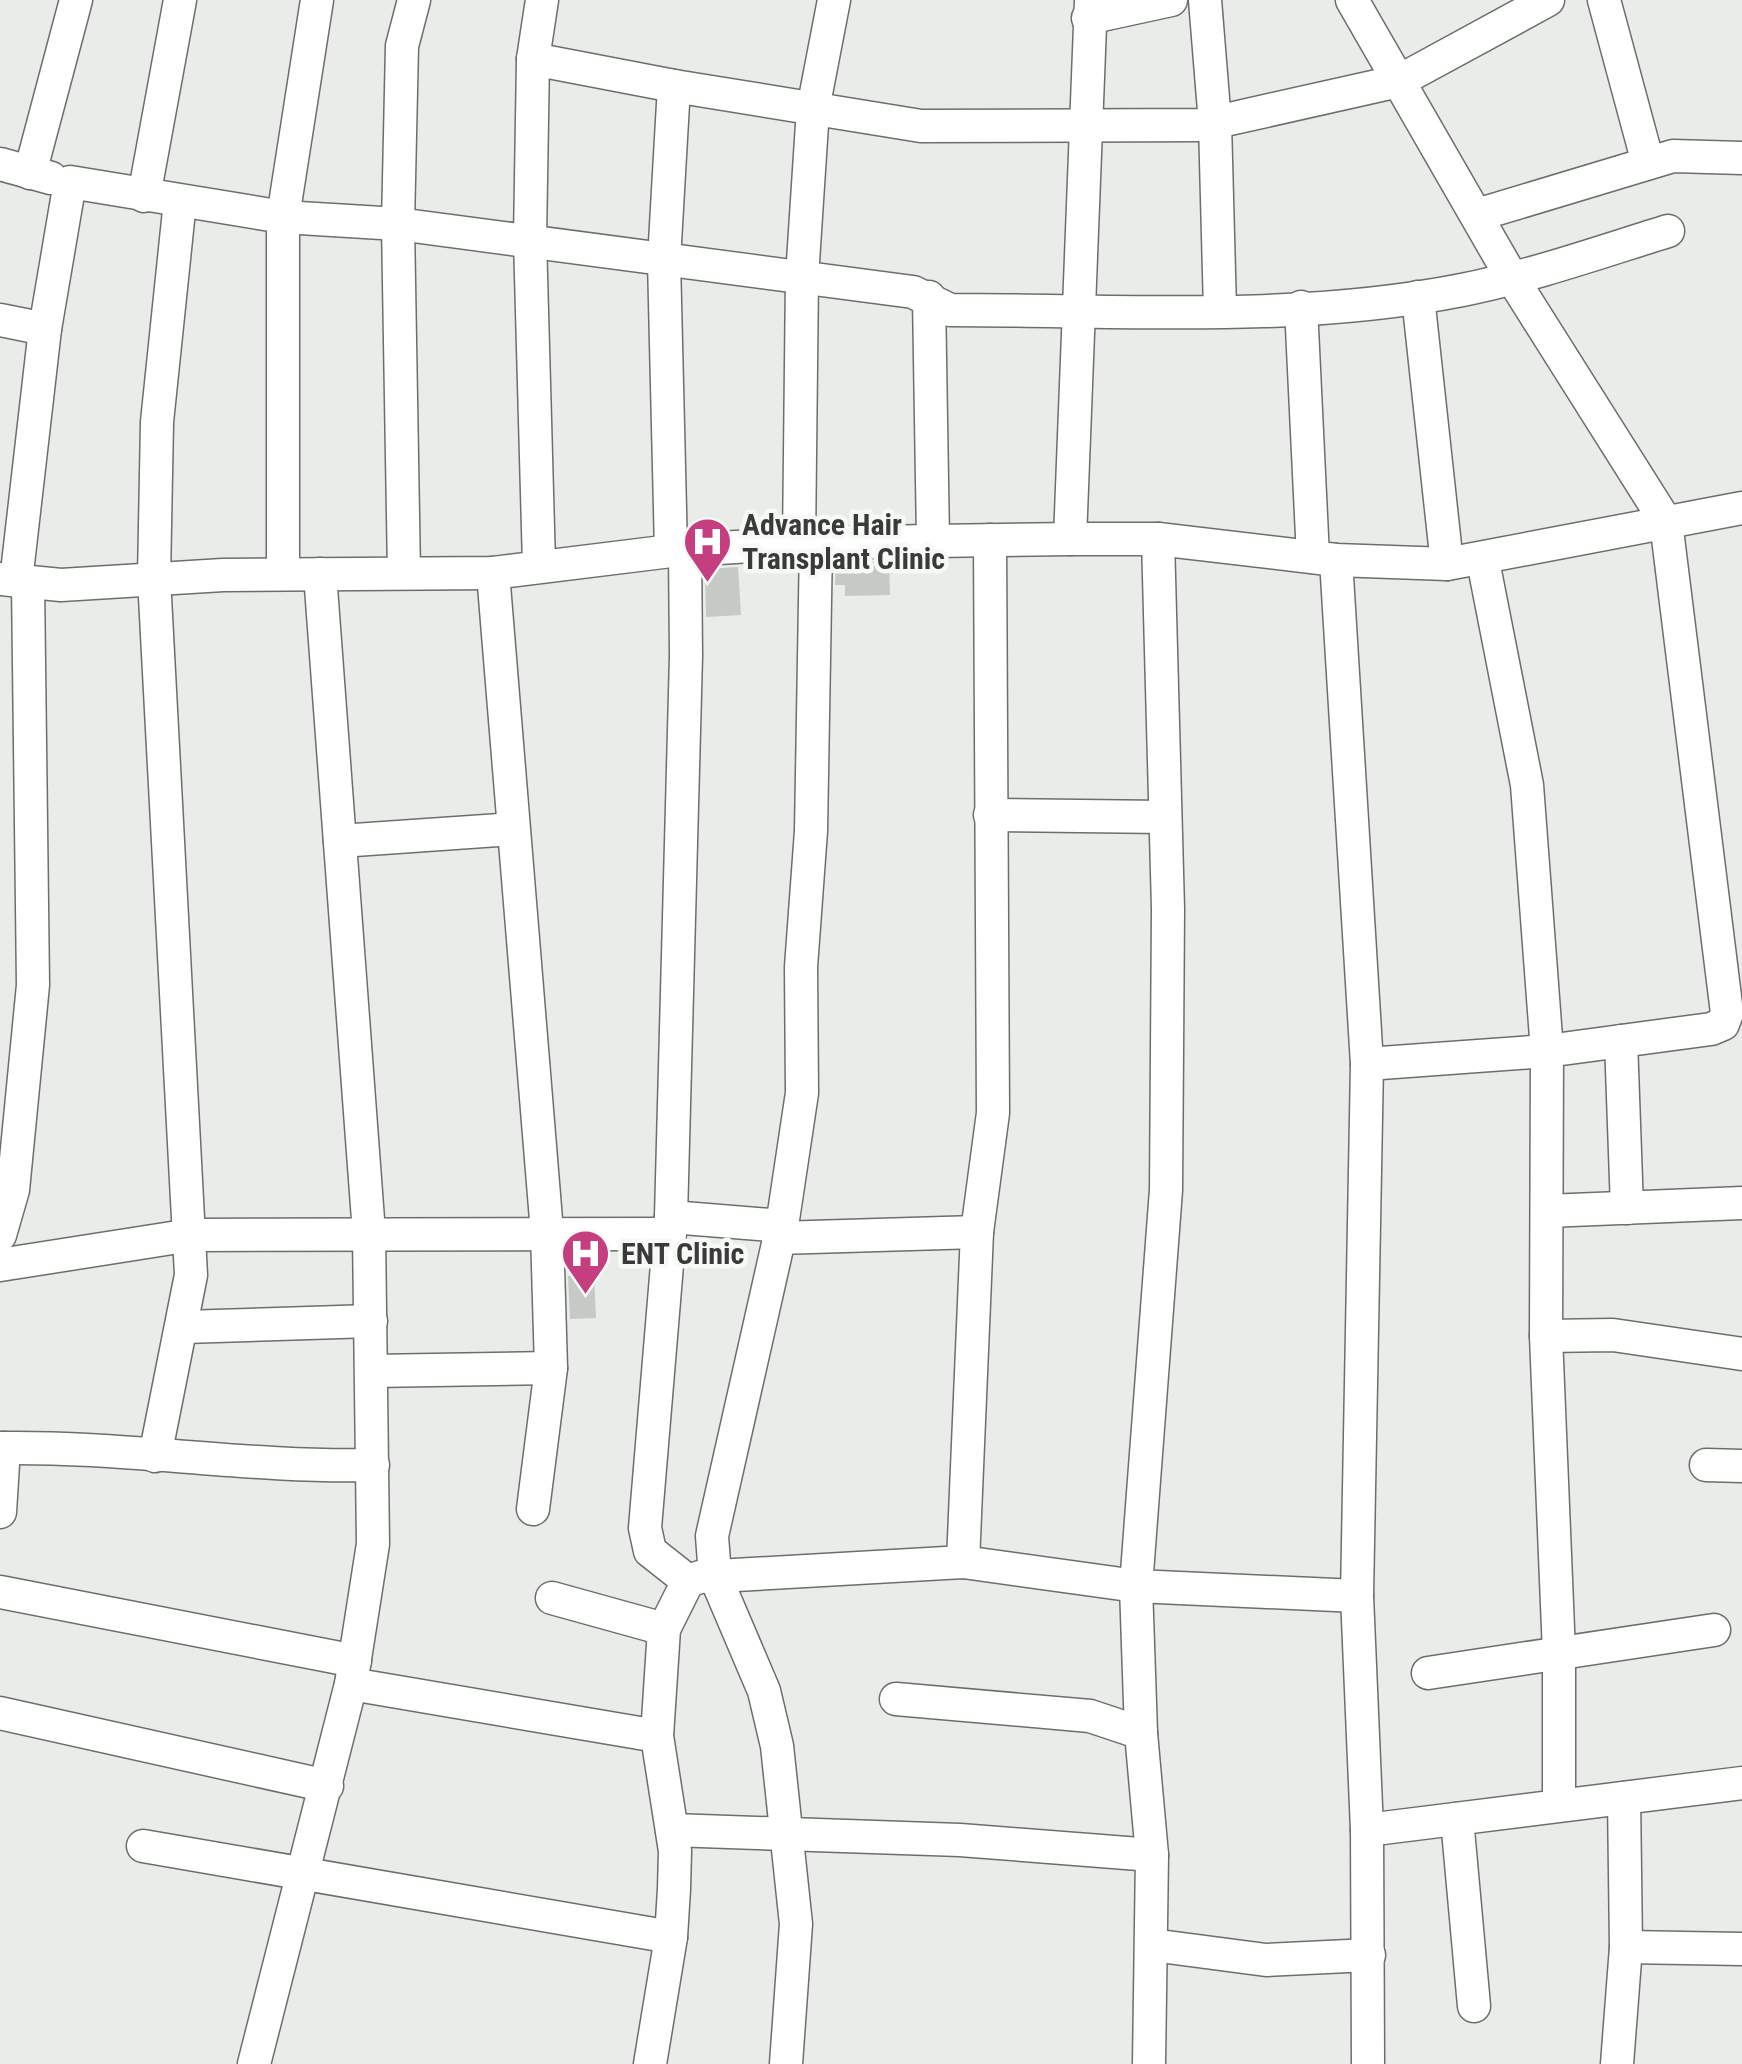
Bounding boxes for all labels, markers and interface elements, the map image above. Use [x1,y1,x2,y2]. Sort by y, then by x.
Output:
place label: Advance Hair Transplant Clinic [742,507,945,576]
hospital icon: Advance Hair Transplant Clinic [681,516,733,584]
hospital icon: ENT Clinic [560,1228,612,1296]
place label: ENT Clinic [621,1236,744,1271]

